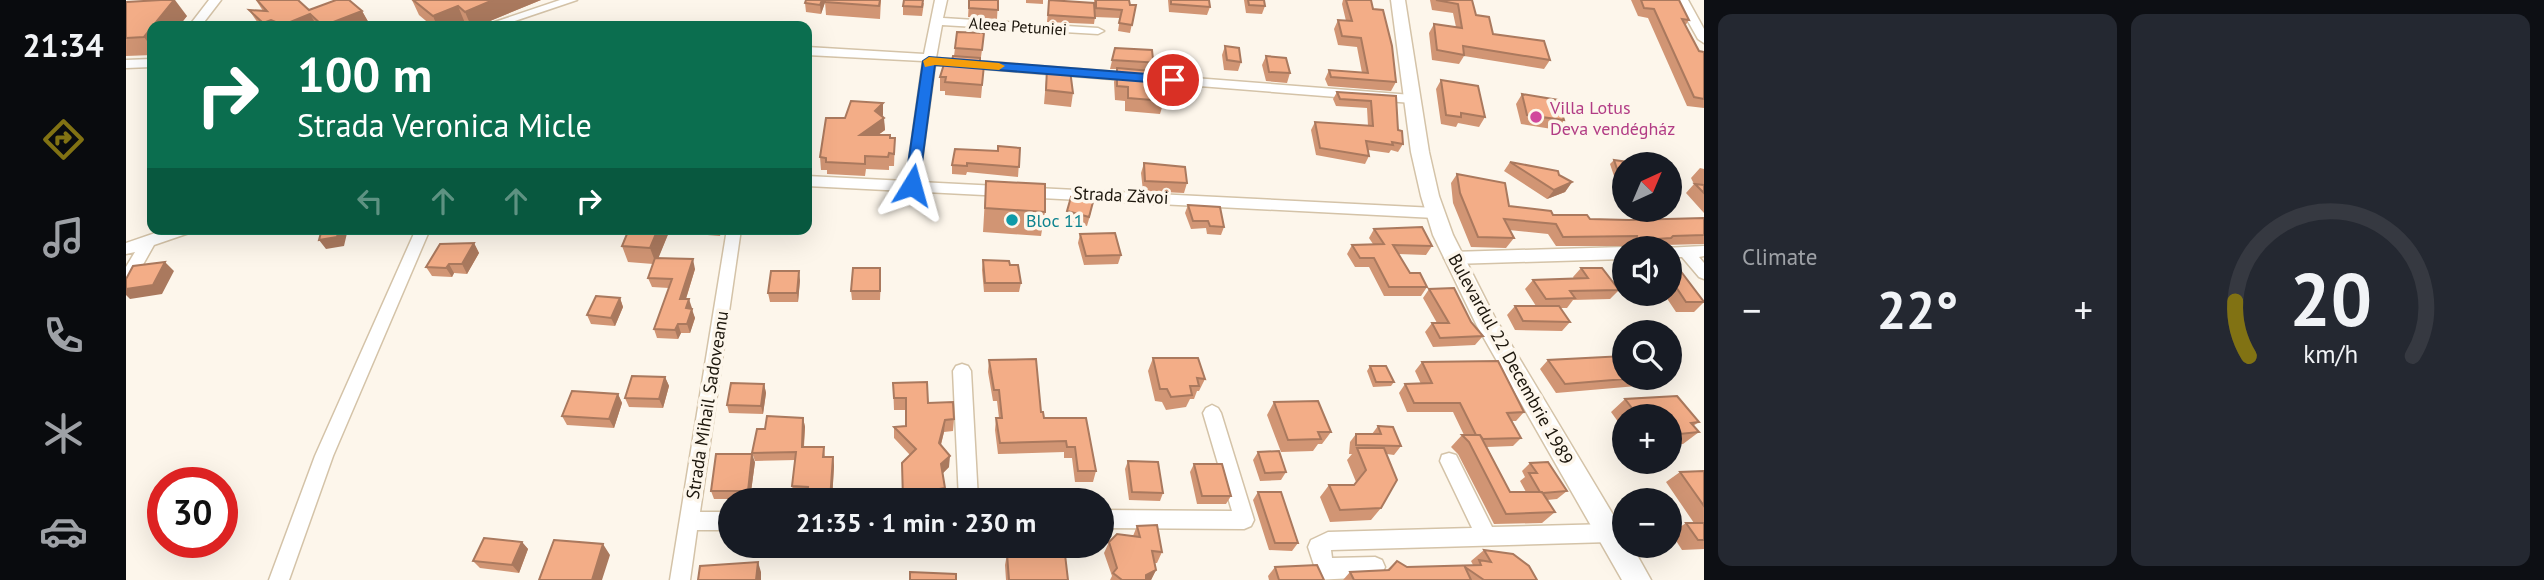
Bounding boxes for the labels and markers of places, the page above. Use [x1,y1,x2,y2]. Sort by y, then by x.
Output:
pin [1143,50,1203,110]
place label: Villa Lotus Deva vendégház [1549,96,1675,140]
marker: Villa Lotus Deva vendégház [1528,109,1544,125]
place label: Bloc 11 [1026,209,1084,232]
marker: Bloc 11 [1004,212,1020,228]

